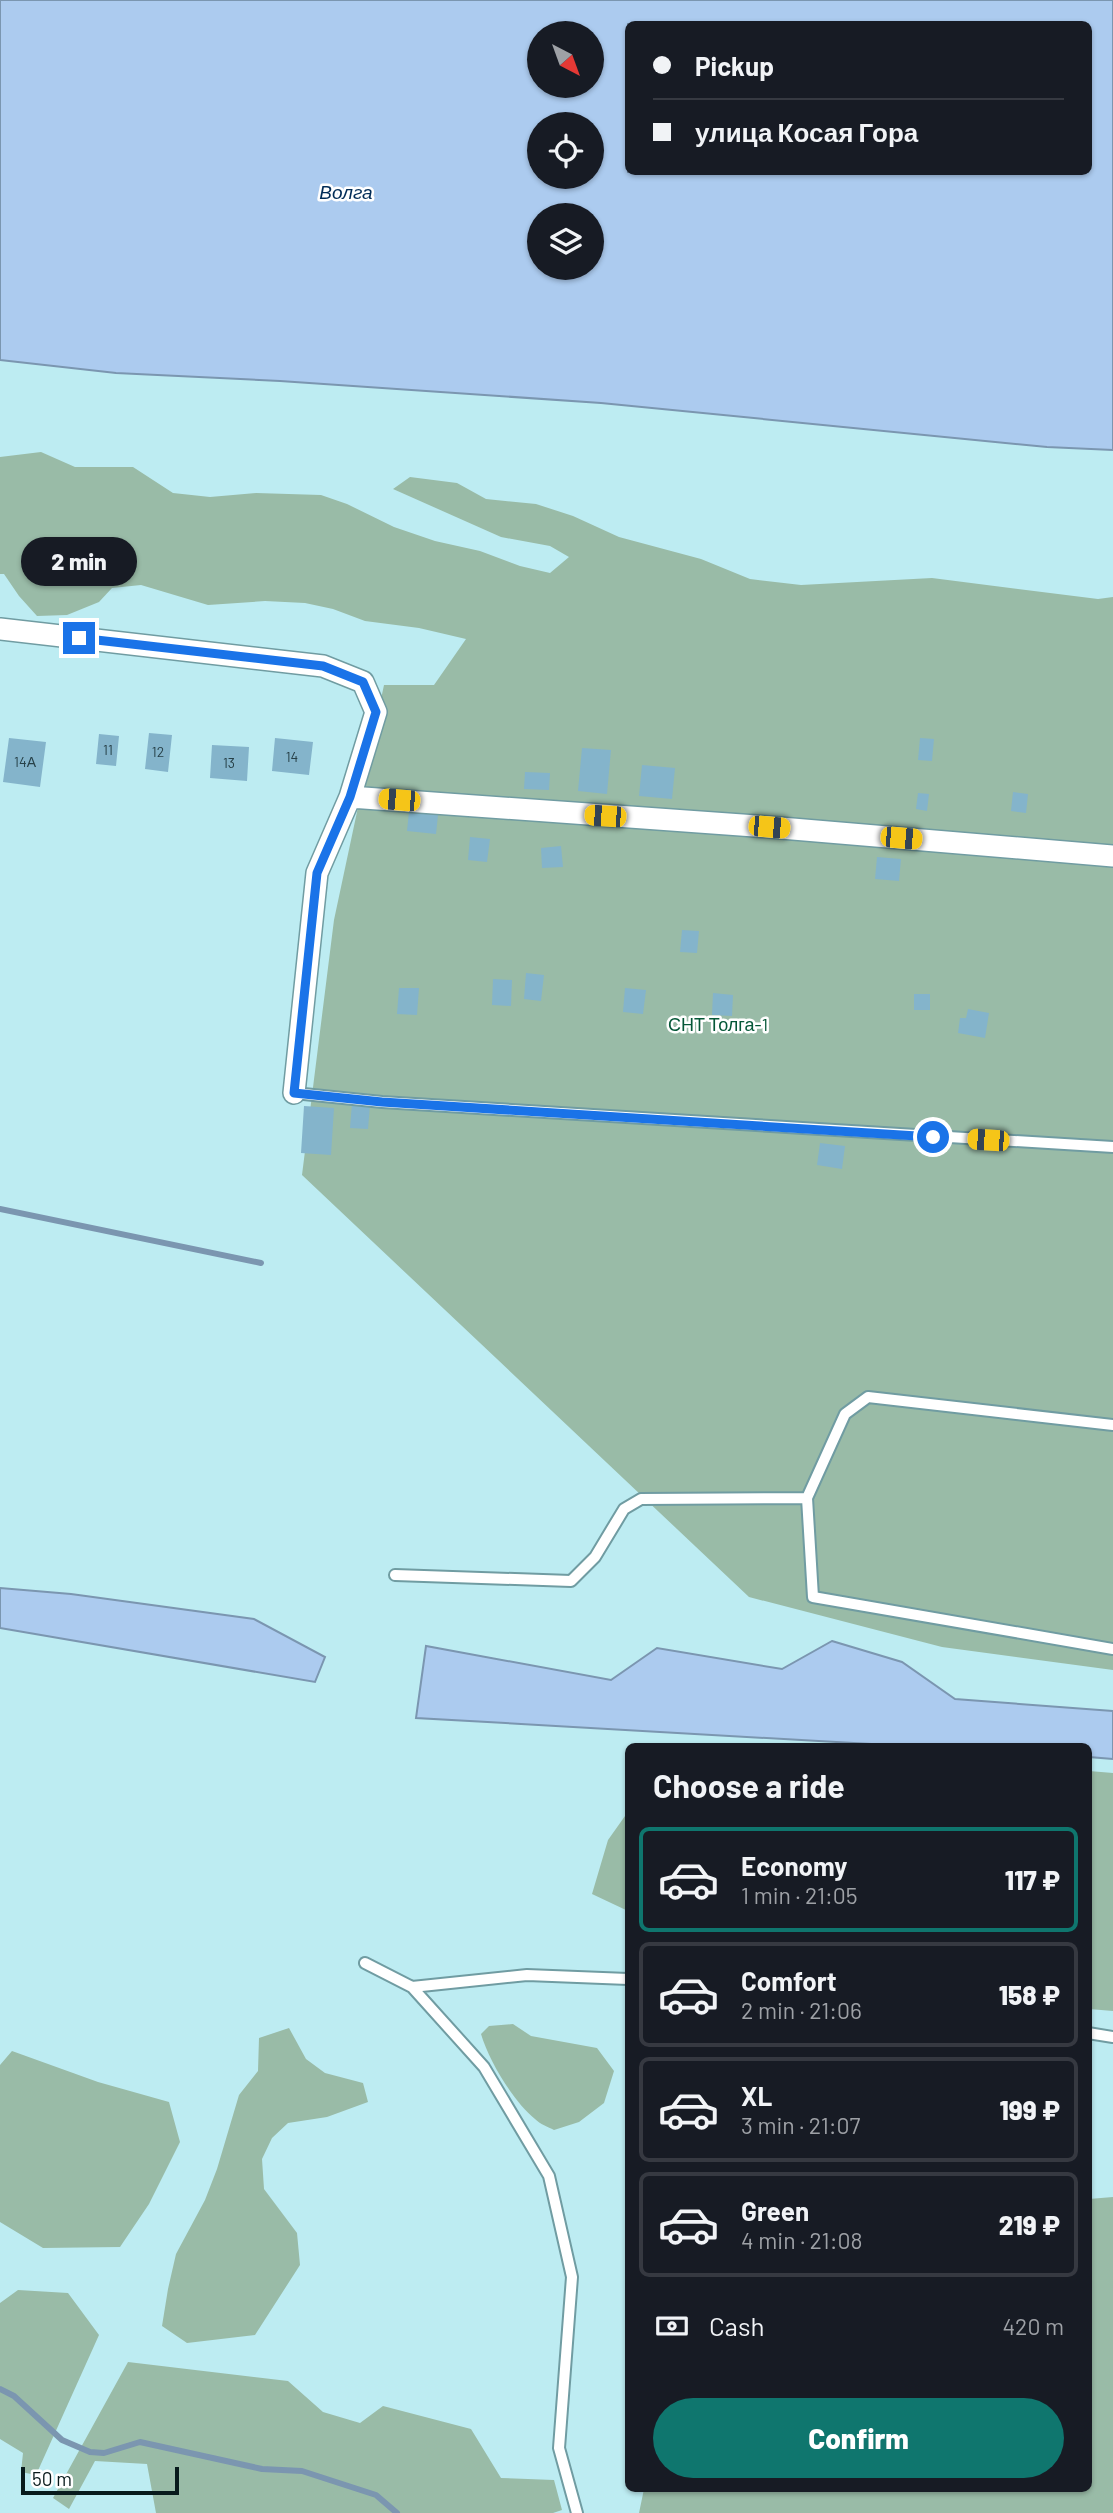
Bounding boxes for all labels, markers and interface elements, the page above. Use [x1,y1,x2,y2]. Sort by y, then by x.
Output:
north arrow [527,21,604,98]
map controls [527,21,604,280]
text: Pickup [695,50,774,81]
button: locate [527,112,604,189]
text: улица Косая Гора [695,116,918,147]
water label: Волга [319,180,373,203]
button: layers [527,203,604,280]
callout: 2 min [21,536,137,586]
text: 2 min [51,547,107,575]
route end [63,622,95,654]
house number: 11 [103,741,113,758]
house number: 12 [152,743,164,760]
house number: 14 [286,748,298,765]
house number: 14А [14,753,37,770]
house number: 13 [223,754,235,771]
car [378,788,421,812]
car [584,804,627,828]
car [748,815,791,839]
car [880,826,923,850]
park label: СНТ Толга-1 [668,1013,768,1035]
route start [917,1121,949,1153]
car [967,1128,1010,1152]
text: Choose a ride [653,1766,845,1804]
icon: car [657,1848,720,1911]
text: Economy [741,1850,847,1881]
text: 117 ₽ [1005,1864,1060,1895]
text: 1 min · 21:05 [741,1881,858,1909]
icon: car [657,1963,720,2026]
text: Comfort [741,1965,837,1996]
text: 158 ₽ [999,1979,1060,2010]
text: 2 min · 21:06 [741,1996,862,2024]
icon: car [657,2078,720,2141]
text: XL [741,2080,772,2111]
text: 199 ₽ [1000,2094,1060,2125]
text: 3 min · 21:07 [741,2111,861,2139]
icon: car [657,2193,720,2256]
text: Green [741,2195,809,2226]
text: 219 ₽ [999,2209,1060,2240]
text: 4 min · 21:08 [741,2226,862,2254]
icon: cash [653,2307,691,2345]
text: Cash [709,2310,764,2341]
text: 420 m [1002,2312,1064,2340]
button: Confirm [653,2398,1064,2478]
scale bar [21,2464,178,2496]
text: 50 m [32,2467,72,2490]

